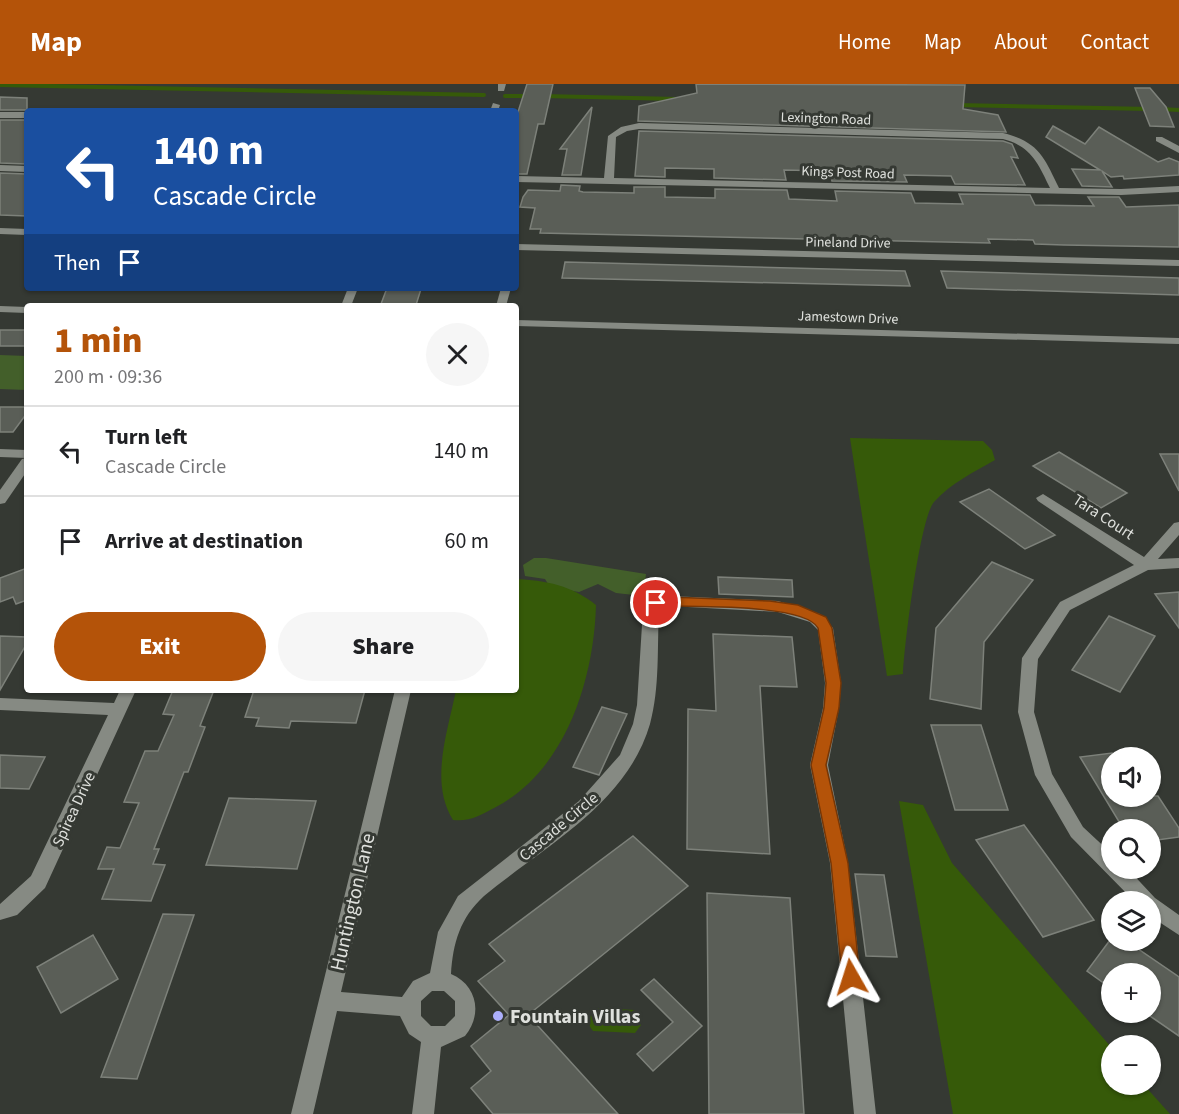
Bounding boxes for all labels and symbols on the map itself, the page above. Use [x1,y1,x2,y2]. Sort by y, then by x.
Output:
street label: Lexington Road [780,107,872,131]
street label: Kings Post Road [801,161,895,185]
street label: Pineland Drive [805,232,891,254]
street label: Jamestown Drive [797,306,899,330]
street label: Tara Court [1068,489,1139,545]
pin [630,577,681,628]
street label: Spirea Drive [47,768,101,851]
street label: Cascade Circle [514,787,603,866]
street label: Huntington Lane [324,831,382,974]
position arrow [819,945,883,1009]
place label: Fountain Villas [510,1003,640,1031]
marker: Fountain Villas [491,1009,505,1023]

